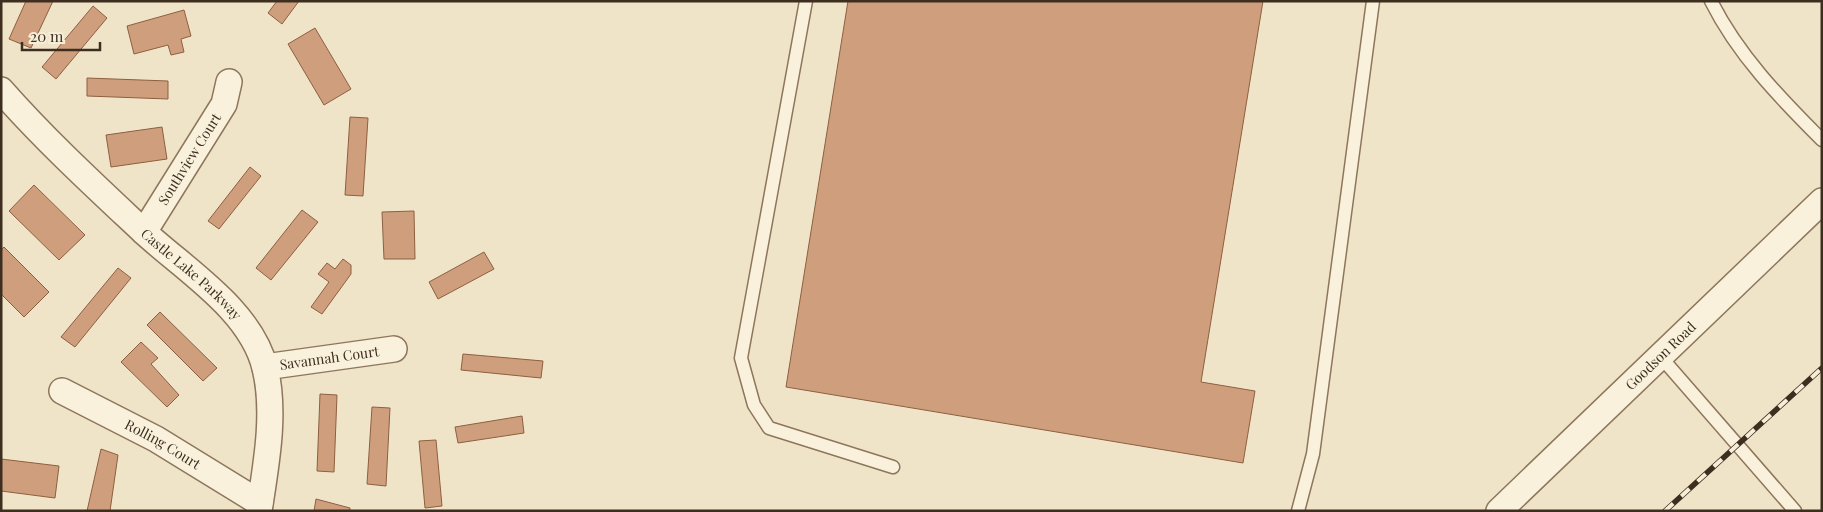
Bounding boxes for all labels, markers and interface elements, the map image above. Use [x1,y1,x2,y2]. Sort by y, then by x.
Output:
scale bar [22,20,100,52]
text: 20 m [30,26,64,46]
street label: Southview Court [153,108,226,208]
street label: Castle Lake Parkway [137,224,246,324]
street label: Goodson Road [1621,317,1700,394]
street label: Savannah Court [278,341,381,374]
street label: Rolling Court [122,415,205,474]

